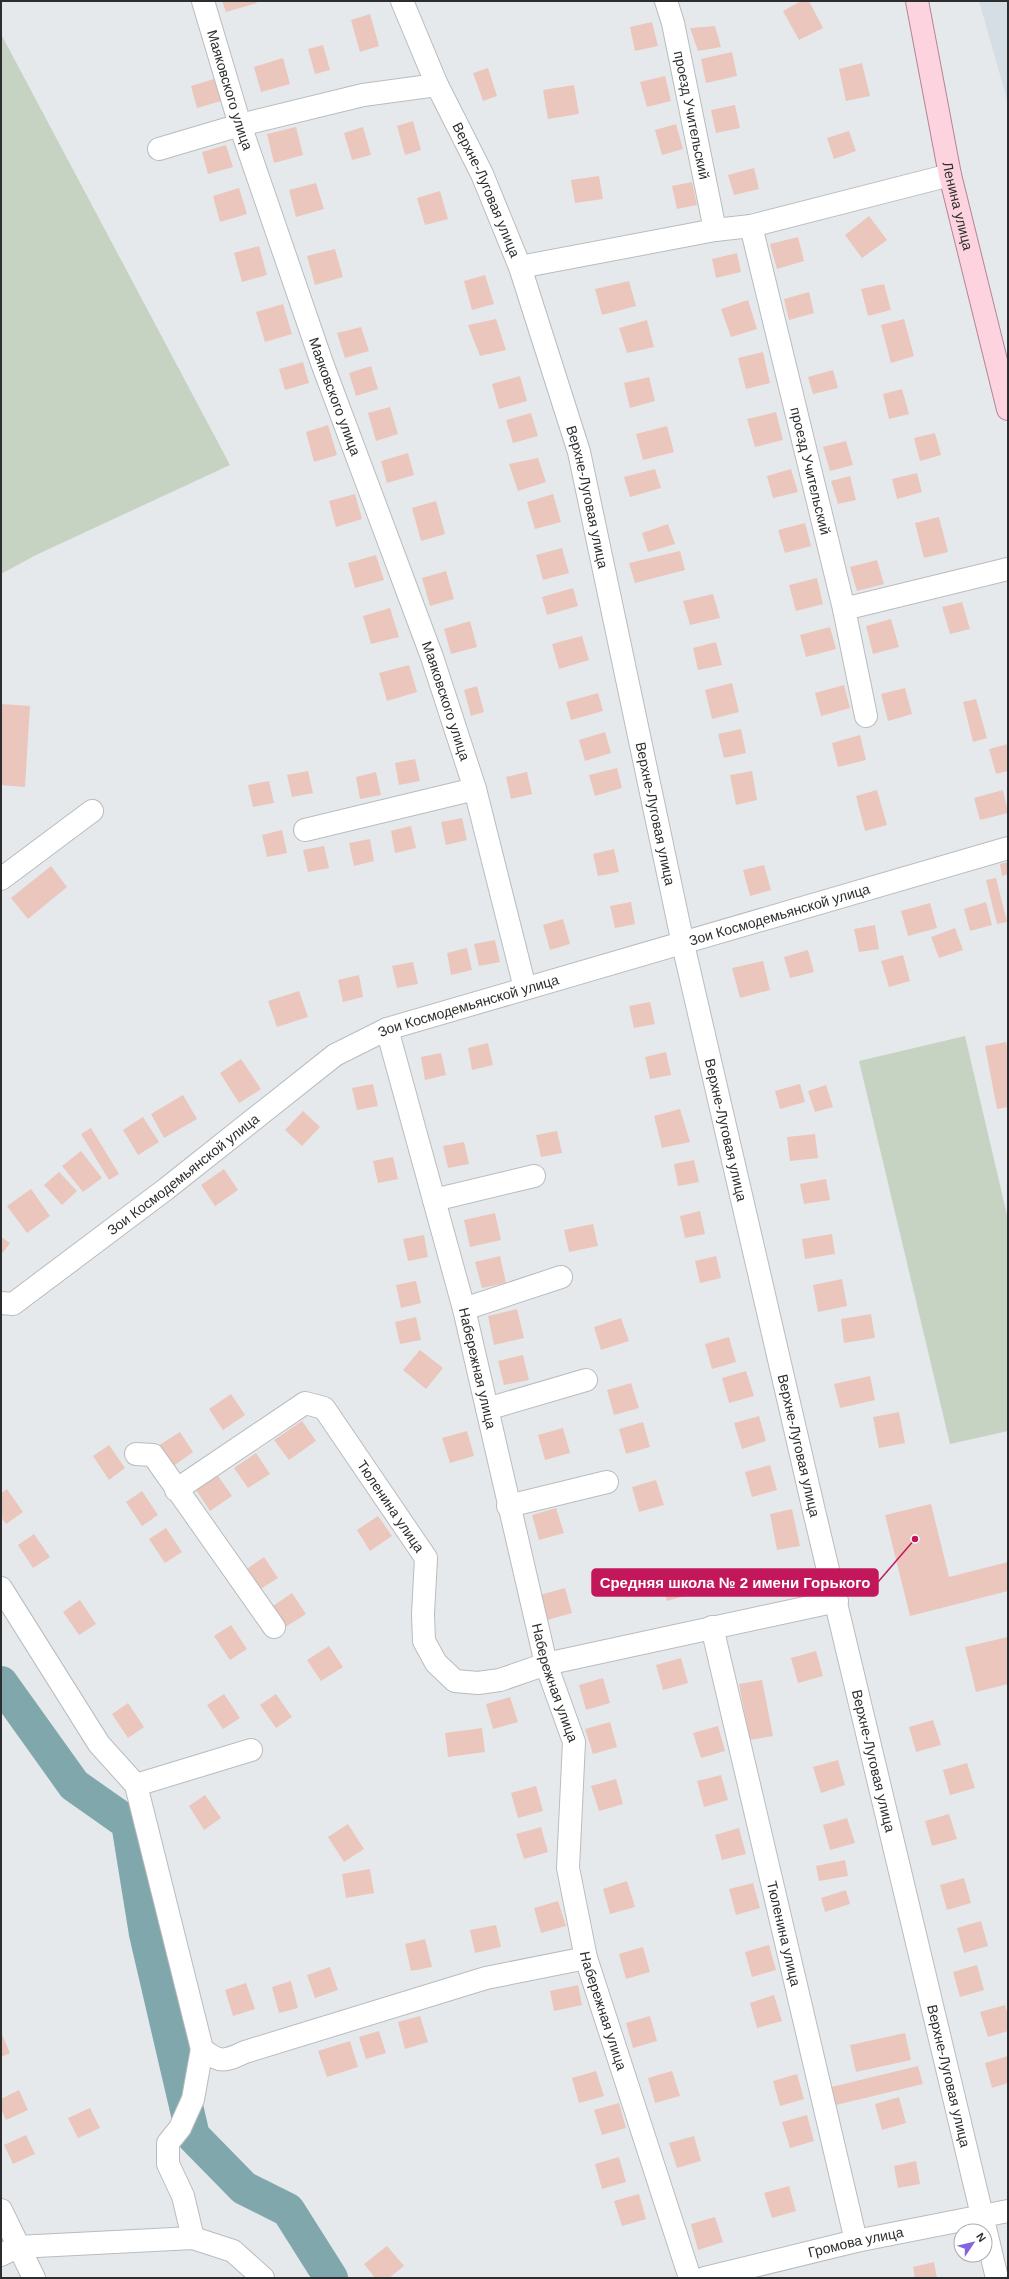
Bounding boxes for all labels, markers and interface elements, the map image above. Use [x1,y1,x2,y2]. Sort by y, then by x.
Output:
street label: Маяковского улица [204,28,256,152]
street label: проезд Учительский [671,49,713,181]
street label: Верхне-Луговая улица [449,120,523,260]
street label: Ленина улица [940,160,976,252]
street label: Маяковского улица [306,335,364,458]
street label: проезд Учительский [787,405,834,536]
street label: Верхне-Луговая улица [563,423,611,570]
street label: Маяковского улица [419,639,473,763]
street label: Верхне-Луговая улица [633,741,678,887]
street label: Зои Космодемьянской улица [687,881,872,949]
street label: Зои Космодемьянской улица [375,971,561,1040]
street label: Верхне-Луговая улица [702,1057,750,1203]
street label: Зои Космодемьянской улица [104,1110,262,1238]
street label: Набережная улица [456,1306,499,1430]
street label: Верхне-Луговая улица [775,1373,823,1519]
street label: Тюленина улица [354,1457,428,1555]
callout: Средняя школа № 2 имени Горького [592,1569,878,1596]
text: Средняя школа № 2 имени Горького [600,1574,870,1591]
street label: Набережная улица [529,1622,581,1744]
street label: Верхне-Луговая улица [849,1688,898,1834]
street label: Тюленина улица [764,1879,804,1988]
street label: Набережная улица [577,1950,630,2072]
street label: Верхне-Луговая улица [924,2003,974,2149]
north arrow [953,2223,993,2263]
street label: Громова улица [806,2224,905,2260]
text: N [974,2231,988,2244]

